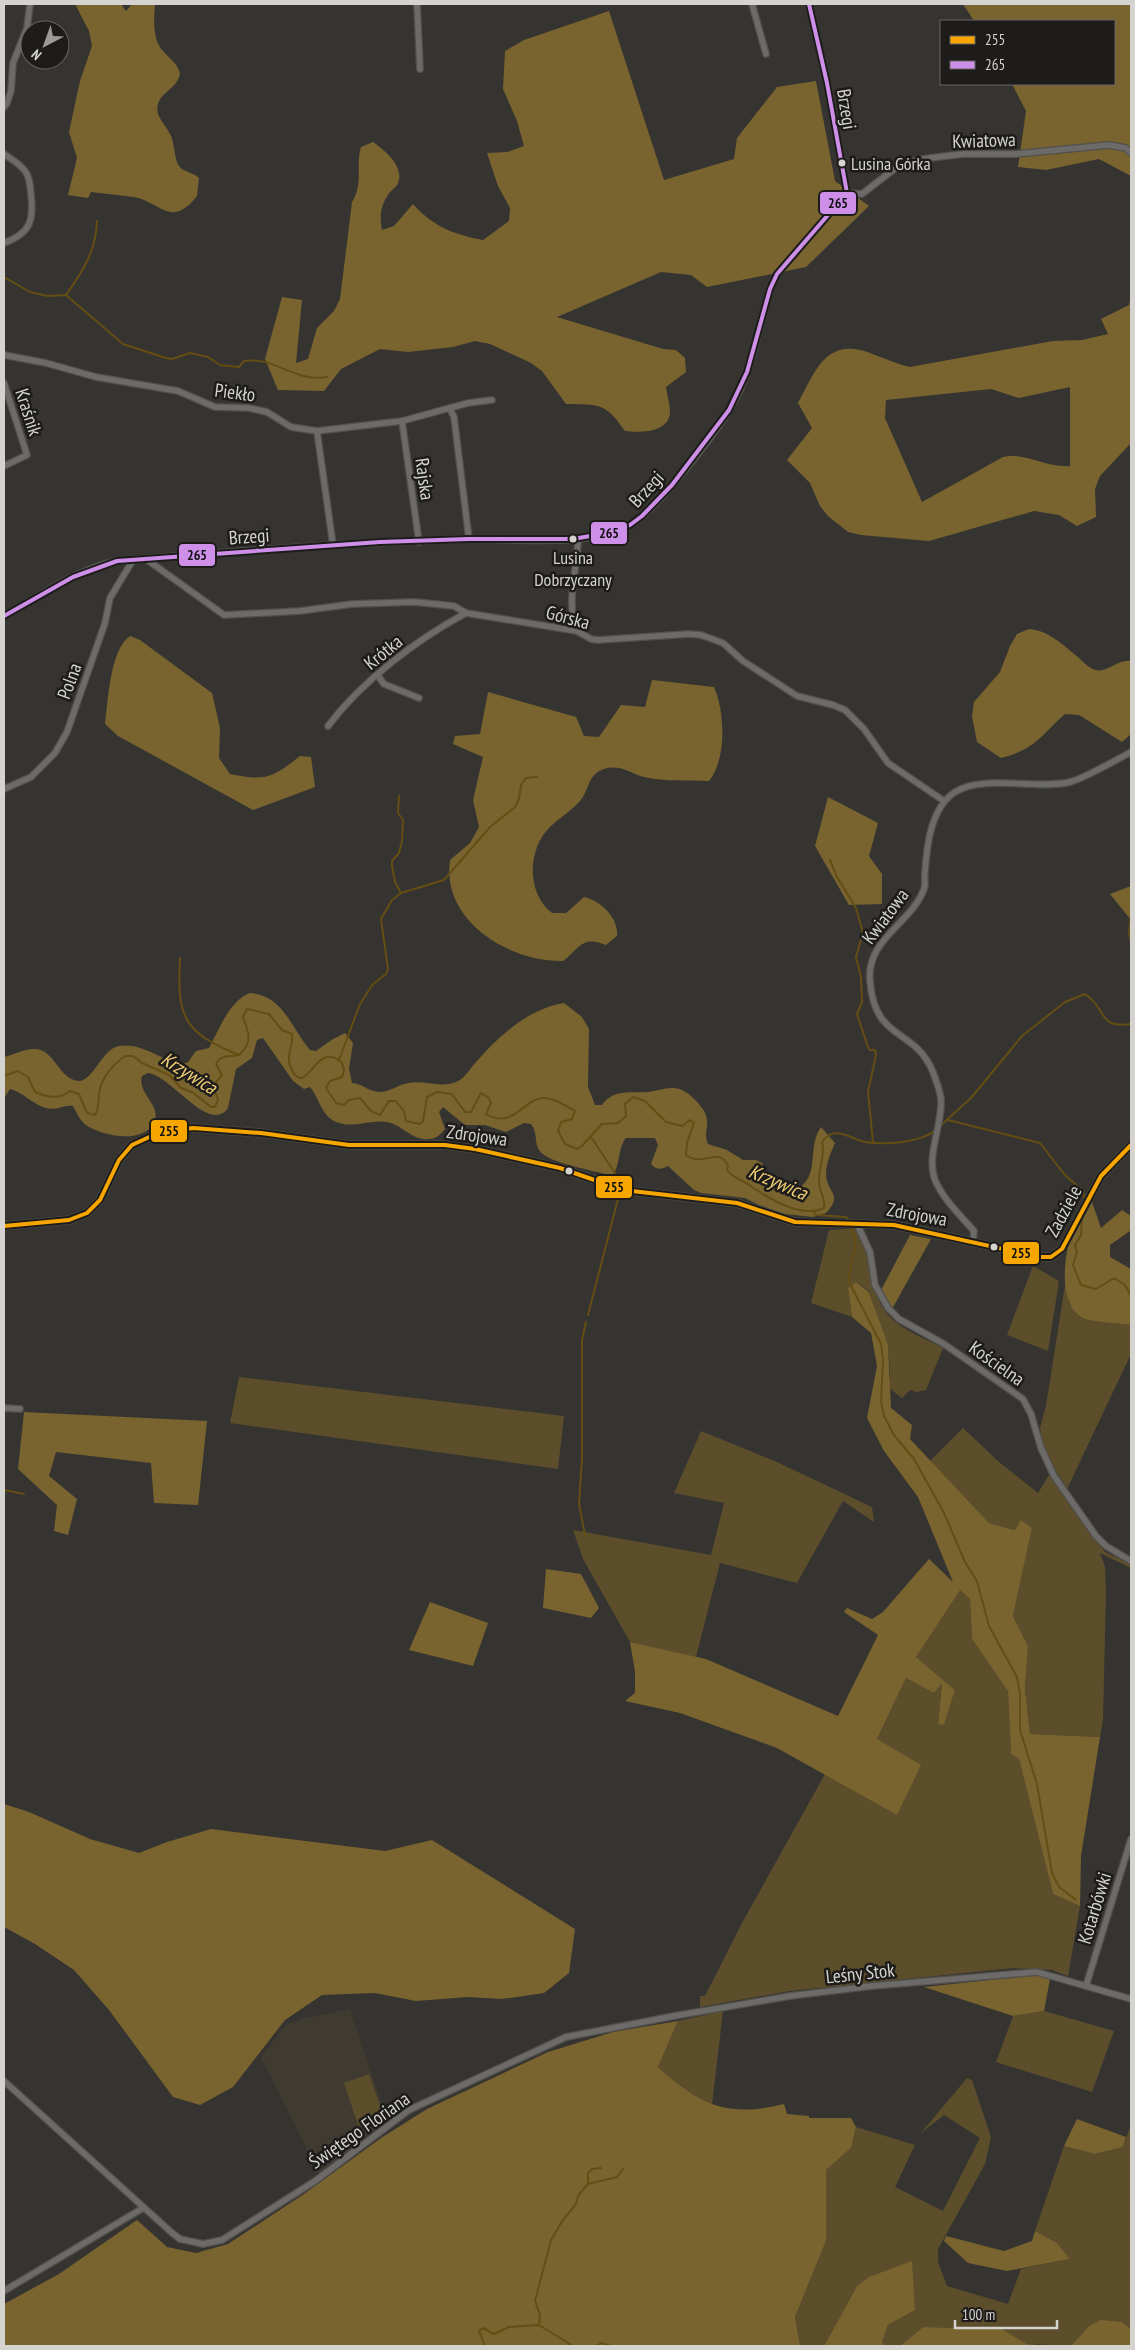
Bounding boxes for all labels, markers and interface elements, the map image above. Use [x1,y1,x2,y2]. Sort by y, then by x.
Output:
north arrow [20,20,70,70]
legend [940,20,1115,85]
text: 255 [985,30,1005,49]
text: N [28,46,45,64]
text: 265 [985,55,1005,74]
street label: Brzegi [832,87,862,131]
street label: Kwiatowa [952,127,1016,153]
place label: Lusina Górka [851,152,931,175]
marker: Lusina Górka [837,158,847,168]
line badge: 265 [819,191,857,215]
text: 265 [828,194,848,212]
street label: Piekło [213,378,257,406]
street label: Kraśnik [10,385,48,439]
street label: Rajska [410,456,440,502]
street label: Brzegi [623,466,669,512]
line badge: 265 [590,521,628,545]
street label: Brzegi [228,523,270,549]
text: 265 [599,524,619,542]
marker: Lusina Dobrzyczany [568,534,578,544]
line badge: 265 [178,543,216,567]
text: 265 [187,546,207,564]
place label: Lusina Dobrzyczany [534,546,612,591]
street label: Górska [544,600,592,634]
street label: Krótka [359,629,407,675]
street label: Polna [51,660,87,702]
street label: Kwiatowa [856,883,914,949]
water label: Krzywica [156,1046,223,1101]
line badge: 255 [150,1119,188,1143]
street label: Zdrojowa [445,1119,509,1151]
text: 255 [159,1122,179,1140]
water label: Krzywica [745,1158,812,1206]
unlabelled marker [564,1166,574,1176]
line badge: 255 [595,1175,633,1199]
text: 255 [604,1178,624,1196]
street label: Zadziele [1040,1181,1087,1241]
street label: Zdrojowa [885,1197,949,1231]
line badge: 255 [1002,1241,1040,1265]
unlabelled marker [989,1242,999,1252]
text: 255 [1011,1244,1031,1262]
street label: Kościelna [965,1335,1029,1391]
street label: Kotarbówki [1072,1869,1116,1947]
street label: Leśny Stok [824,1957,896,1989]
street label: Świętego Floriana [304,2086,414,2174]
scale bar [955,2298,1058,2330]
text: 100 m [962,2305,995,2324]

